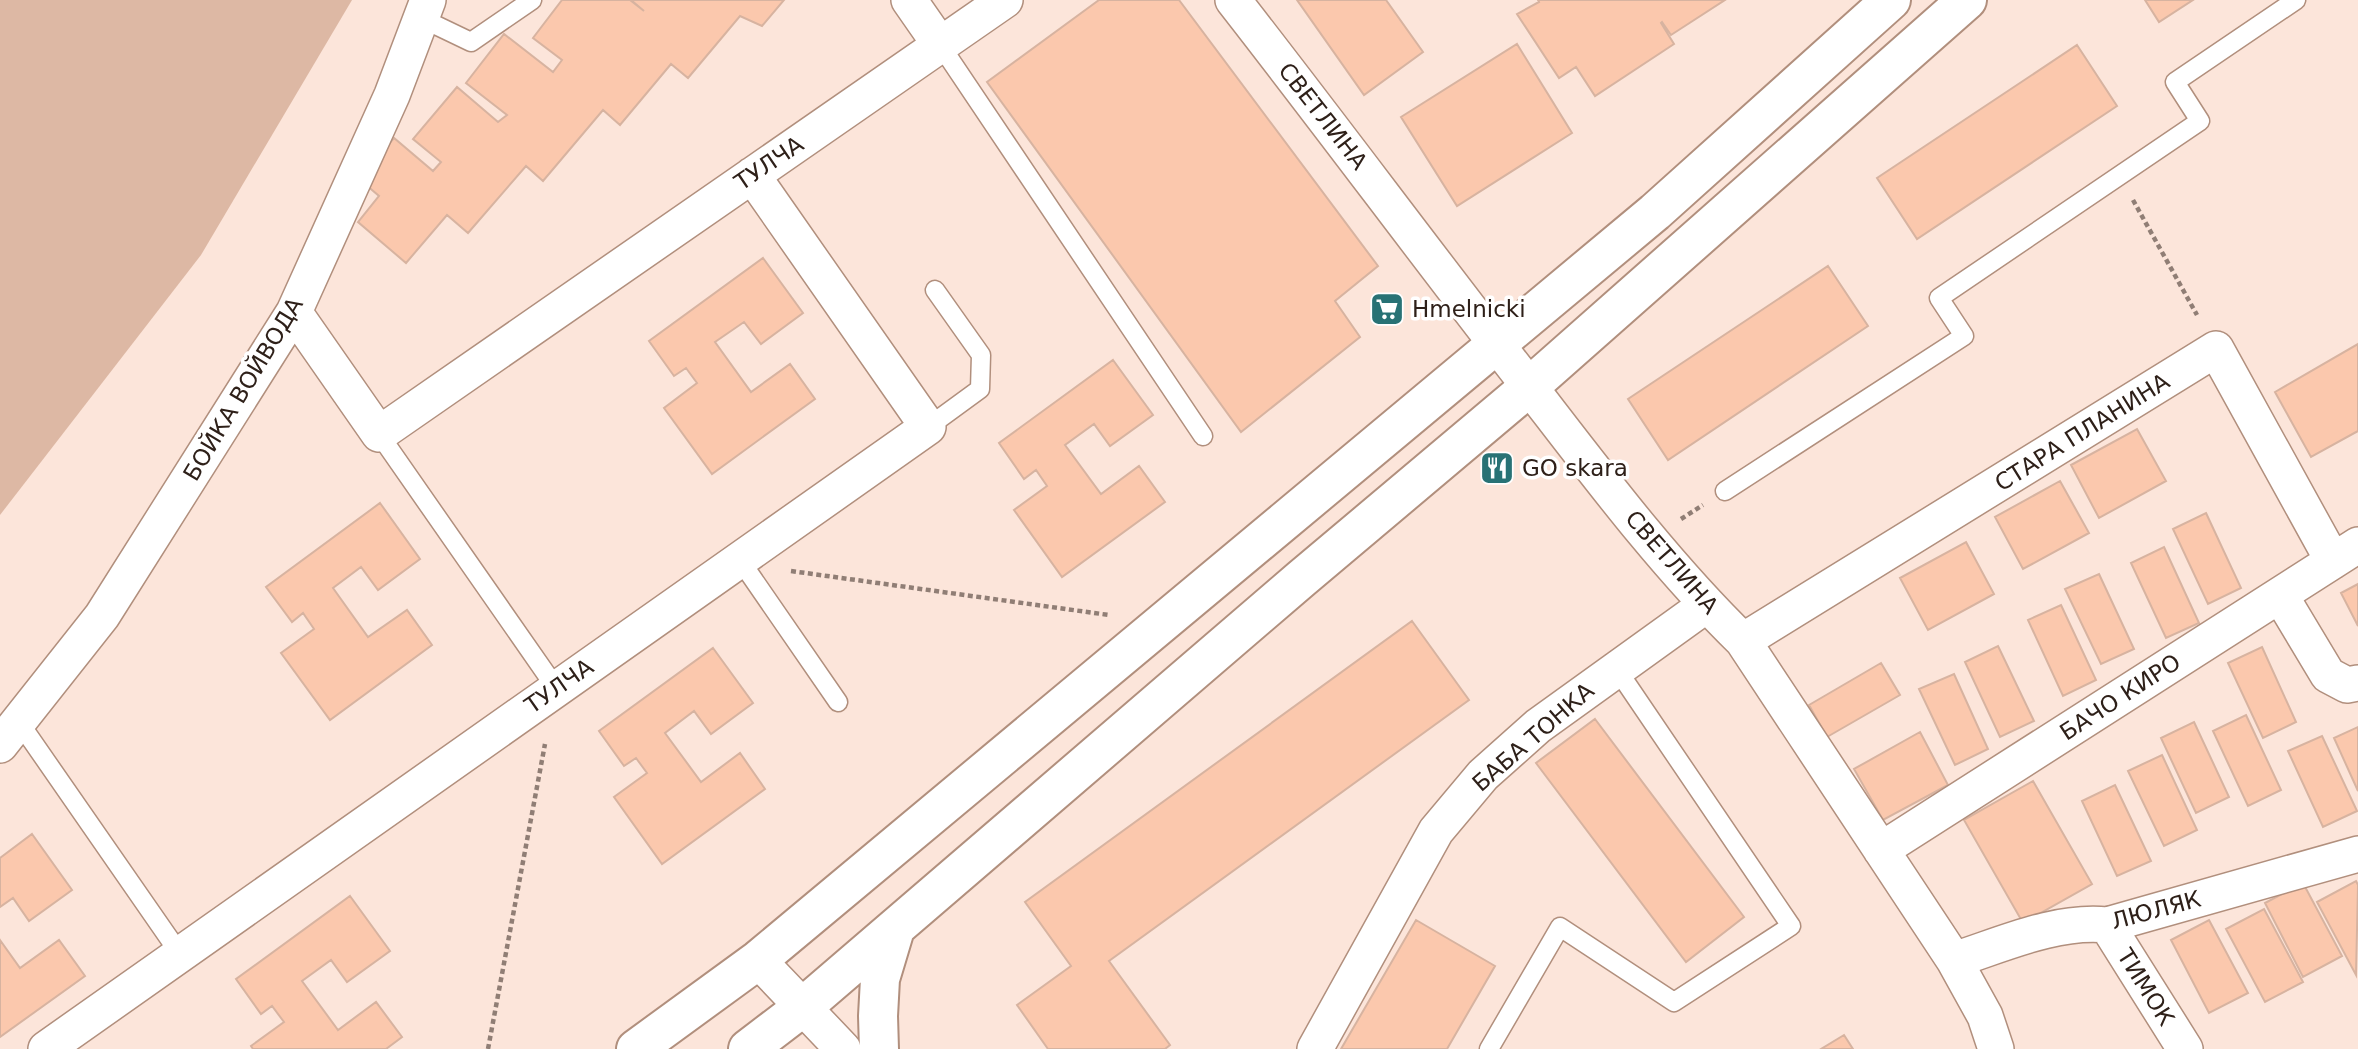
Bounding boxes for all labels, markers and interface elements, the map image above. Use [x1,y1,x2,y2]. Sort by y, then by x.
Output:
street label: СВЕТЛИНА [1273,58,1373,175]
street label: ТУЛЧА [729,131,808,196]
supermarket icon: Hmelnicki [1368,290,1406,328]
street label: БОЙКА ВОЙВОДА [177,292,308,485]
place label: Hmelnicki [1412,296,1526,322]
street label: СТАРА ПЛАНИНА [1990,368,2174,496]
restaurant icon: GO skara [1478,449,1516,487]
place label: GO skara [1522,455,1628,481]
street label: СВЕТЛИНА [1620,505,1724,619]
street label: БАЧО КИРО [2055,648,2185,746]
street label: ТУЛЧА [519,653,598,719]
street label: БАБА ТОНКА [1467,677,1599,797]
street label: ЛЮЛЯК [2108,886,2204,934]
street label: ТИМОК [2112,943,2180,1030]

